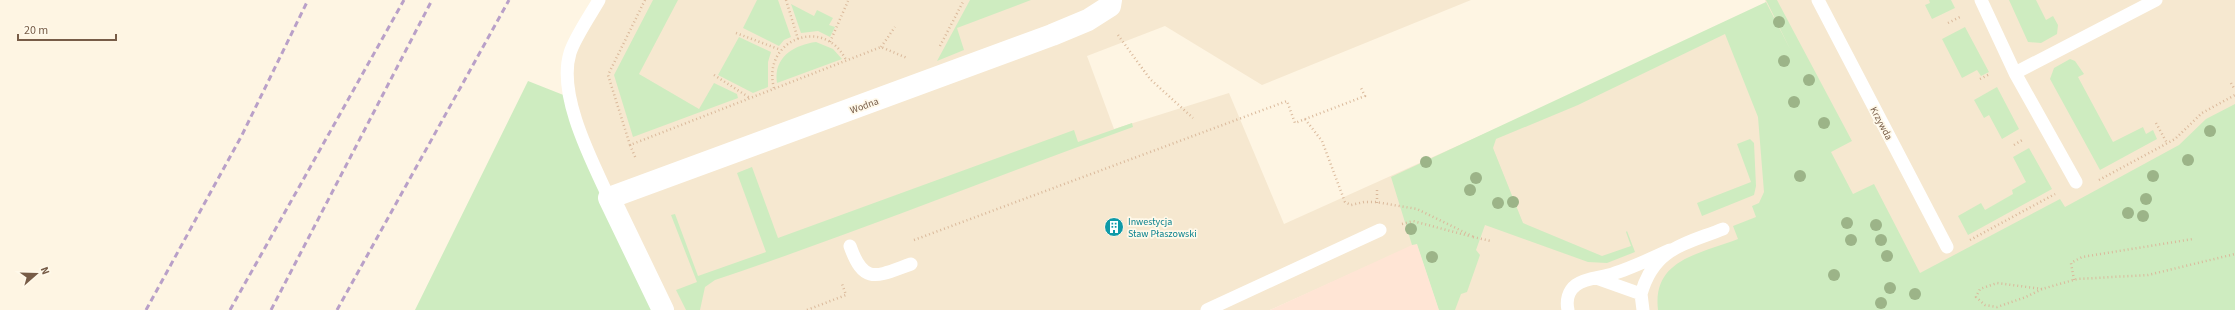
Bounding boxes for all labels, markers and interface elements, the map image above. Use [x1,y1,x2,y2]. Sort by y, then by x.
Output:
scale bar [18,16,116,42]
text: 20 m [24,22,48,39]
street label: Wodna [848,94,881,118]
street label: Krzywda [1867,104,1896,143]
place label: Inwestycja Staw Płaszowski [1128,215,1197,241]
building icon: Inwestycja Staw Płaszowski [1103,216,1125,238]
north arrow [16,254,56,294]
text: N [37,265,53,277]

